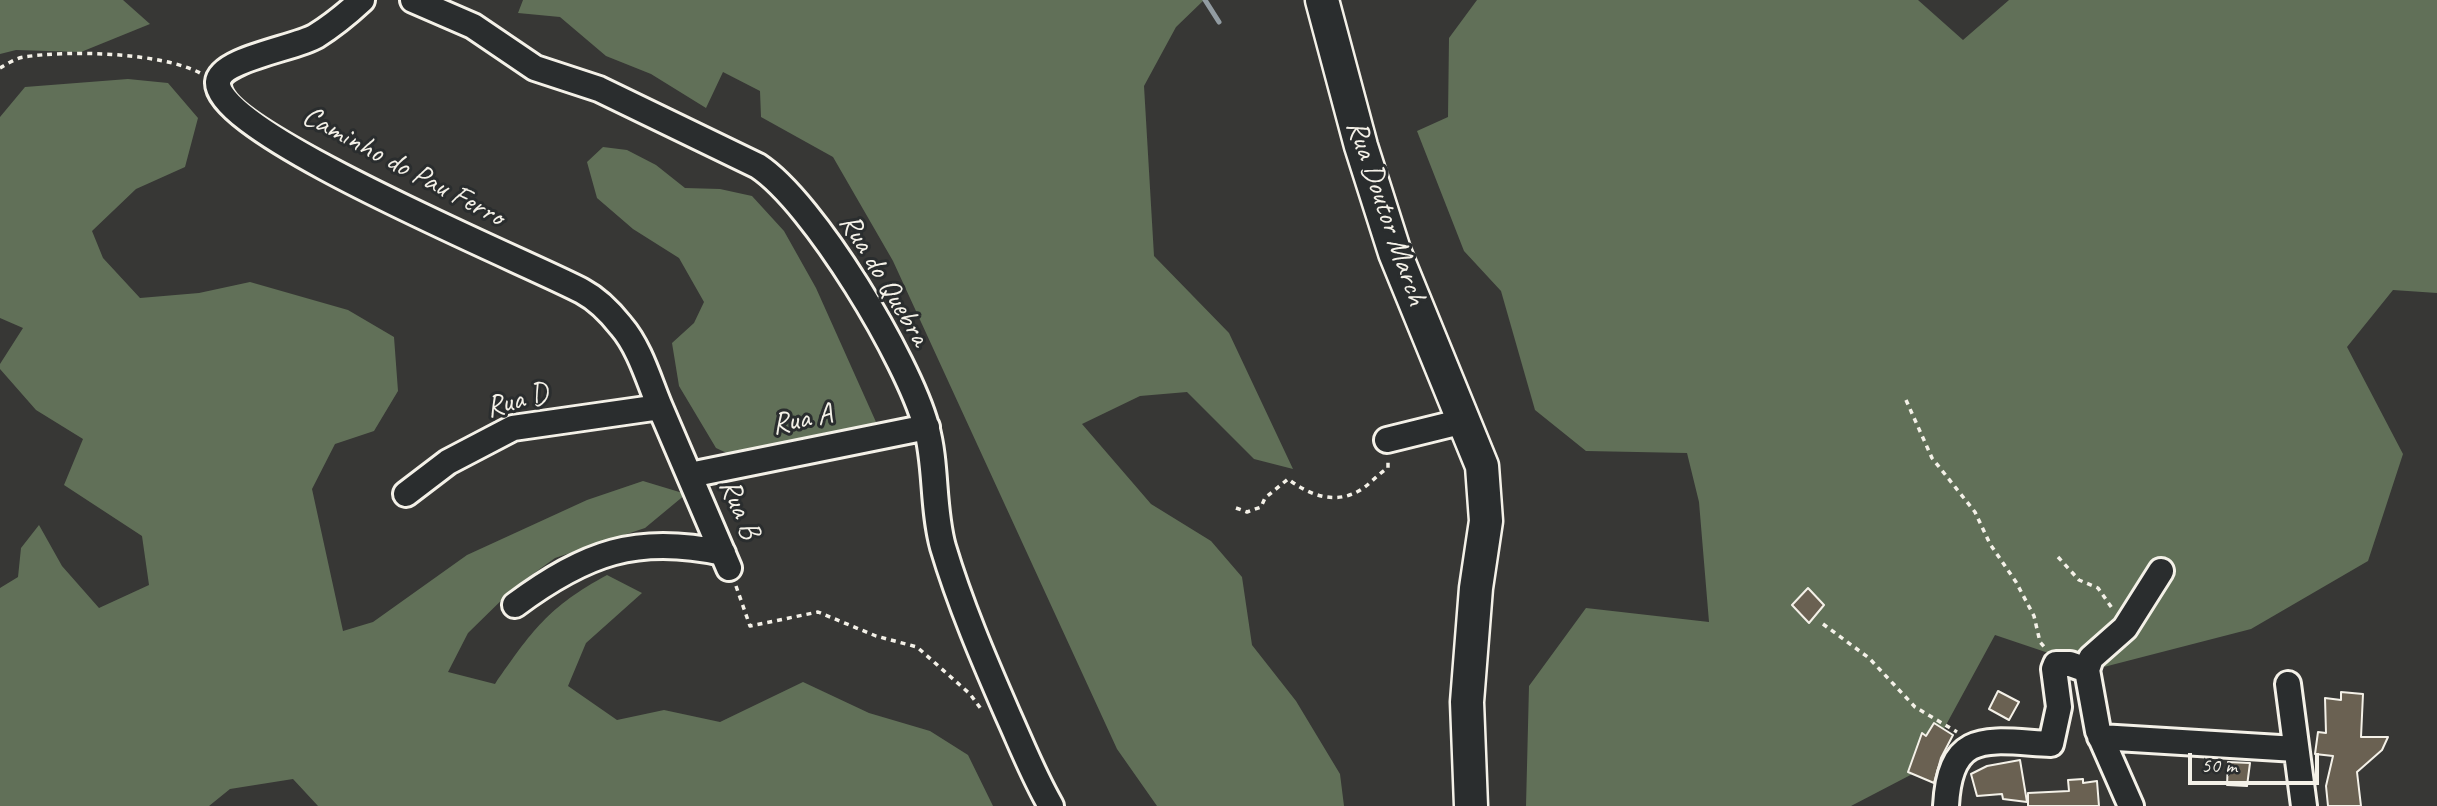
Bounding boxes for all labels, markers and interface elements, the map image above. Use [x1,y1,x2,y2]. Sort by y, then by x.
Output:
street label: Caminho do Pau Ferro [296,99,510,235]
street label: Rua Doutor March [1338,116,1434,310]
street label: Rua do Quebra [831,208,937,352]
street label: Rua D [482,375,552,427]
street label: Rua A [769,397,835,443]
street label: Rua B [710,474,768,544]
scale bar [2192,740,2323,784]
text: 50 m [2201,752,2237,778]

